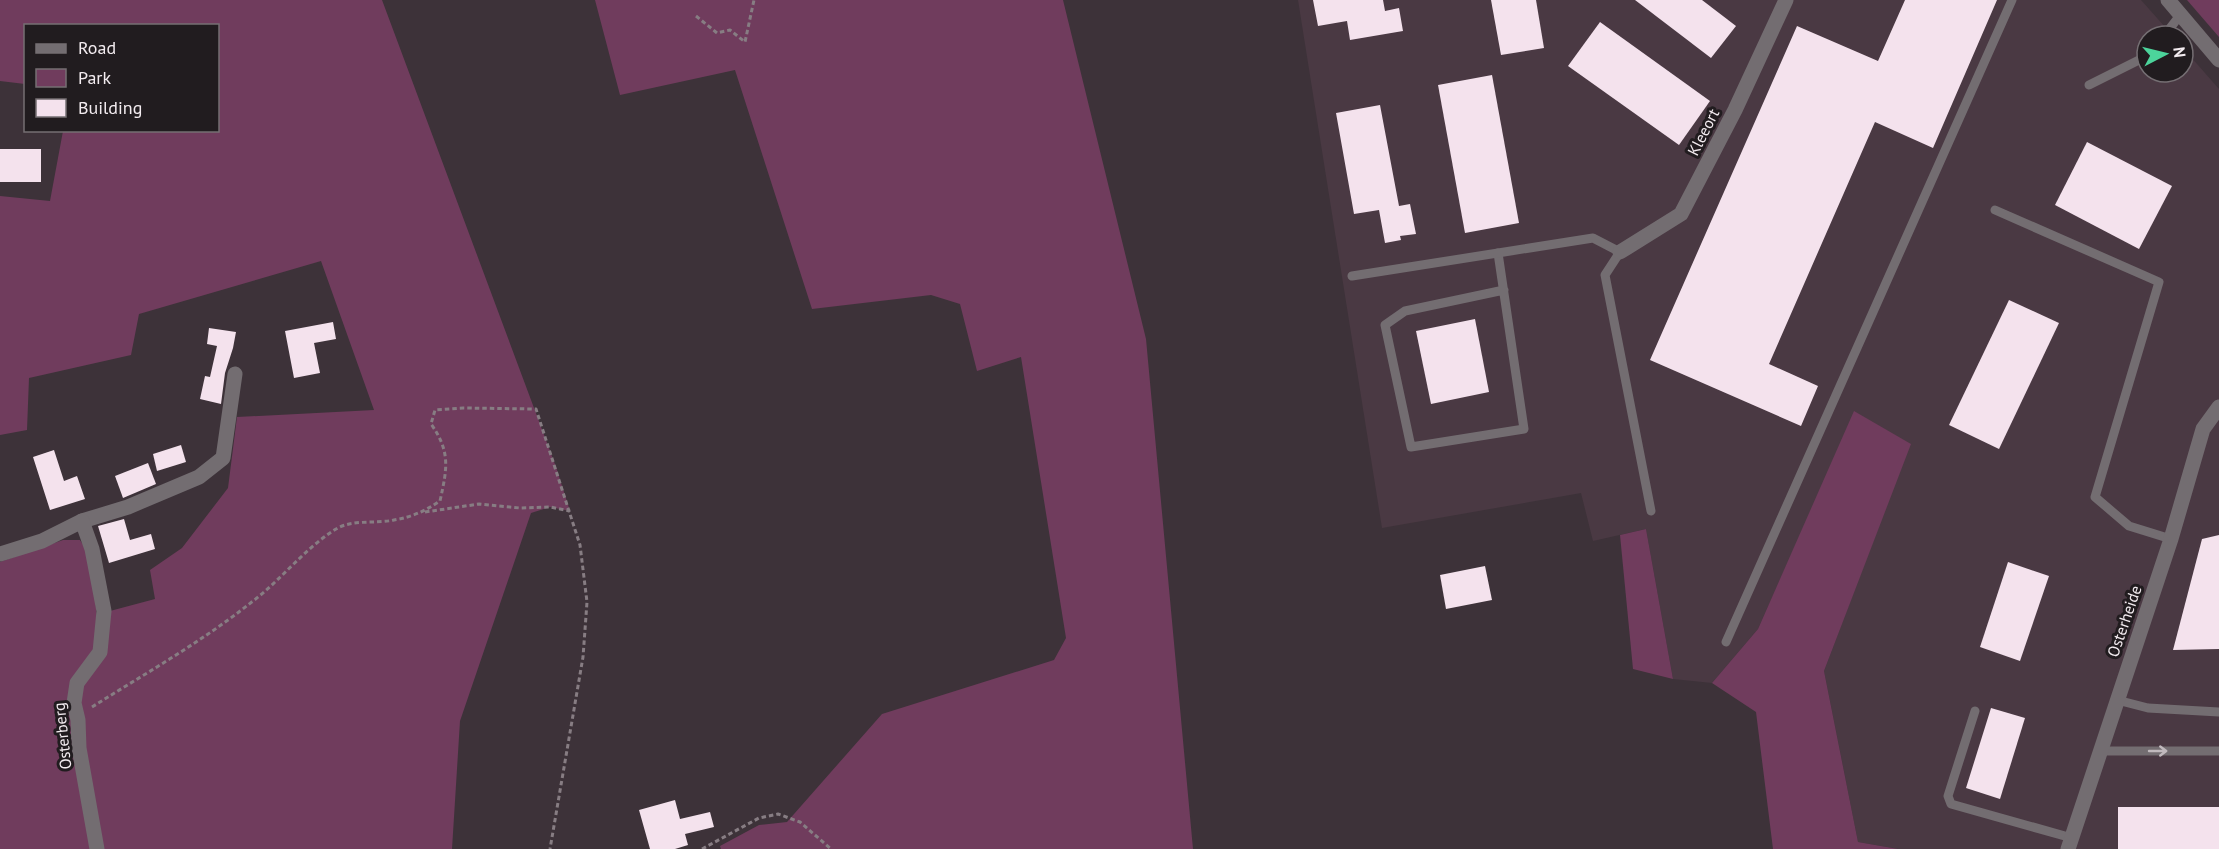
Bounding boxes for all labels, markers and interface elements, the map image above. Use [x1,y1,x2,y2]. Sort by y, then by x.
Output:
legend [24,24,219,132]
north arrow [2135,24,2195,84]
text: Road [78,36,116,59]
text: N [2169,46,2190,59]
text: Park [78,66,111,89]
text: Building [78,96,142,119]
street label: Kleeort [1683,105,1724,159]
street label: Osterheide [2102,583,2146,659]
street label: Osterberg [49,701,75,771]
one-way arrow [2148,745,2168,757]

